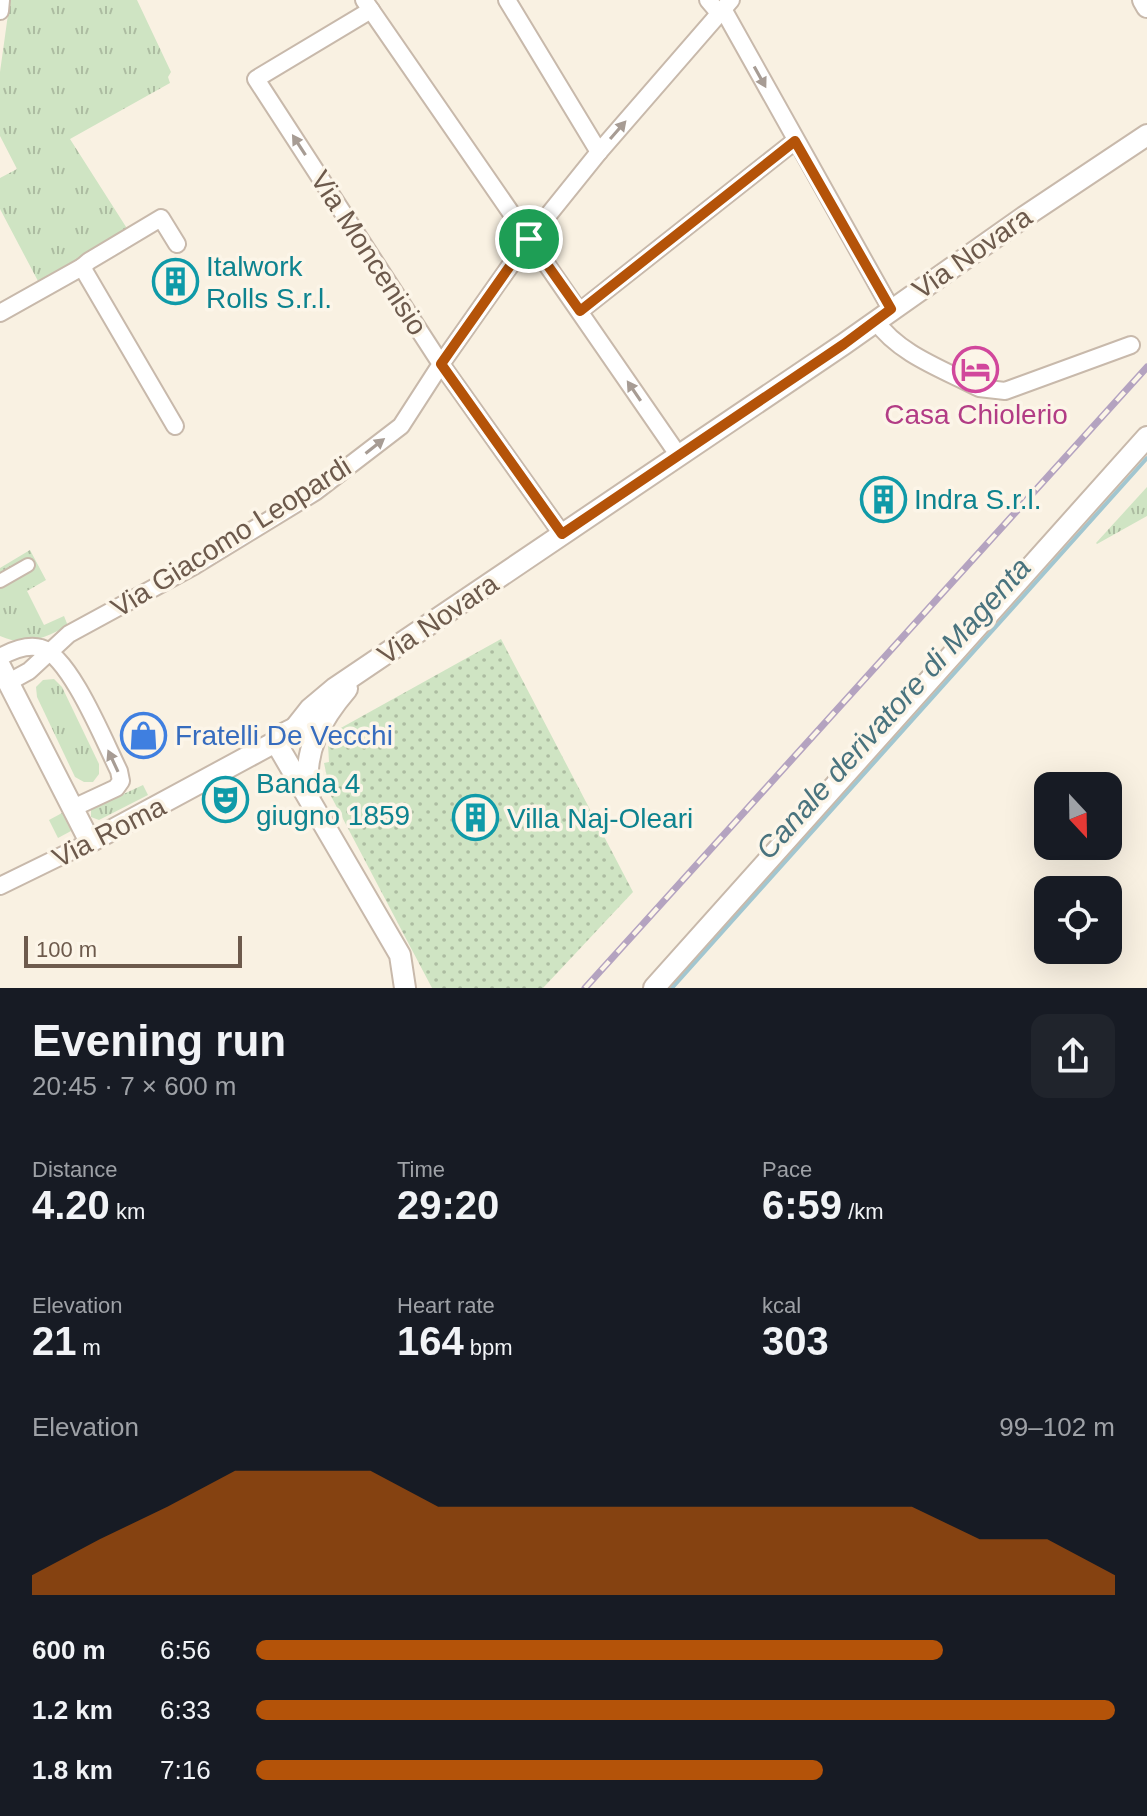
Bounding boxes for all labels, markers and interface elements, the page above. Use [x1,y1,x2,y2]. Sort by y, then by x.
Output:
one-way arrow [753,66,767,88]
one-way arrow [609,120,626,140]
one-way arrow [292,134,306,156]
street label: Via Moncenisio [304,165,434,341]
street label: Via Novara [907,200,1038,305]
pin [495,205,563,273]
icon: arrive [507,217,551,261]
place label: Italwork Rolls S.r.l. [206,251,332,314]
building icon: Italwork Rolls S.r.l. [151,258,199,306]
hotel icon: Casa Chiolerio [952,346,1000,394]
one-way arrow [627,381,642,402]
place label: Casa Chiolerio [884,399,1068,430]
one-way arrow [365,438,385,454]
street label: Via Giacomo Leopardi [106,451,356,623]
building icon: Indra S.r.l. [859,475,907,523]
place label: Indra S.r.l. [914,484,1042,515]
water label: Canale derivatore di Magenta [749,551,1037,865]
street label: Via Novara [372,567,504,670]
shop icon: Fratelli De Vecchi [120,711,168,759]
place label: Fratelli De Vecchi [175,720,393,751]
one-way arrow [106,749,120,773]
place label: Banda 4 giugno 1859 [256,768,410,831]
north arrow [1034,772,1122,860]
map controls [1034,772,1122,964]
theatre icon: Banda 4 giugno 1859 [201,775,249,823]
street label: Via Roma [47,790,171,874]
building icon: Villa Naj-Oleari [452,794,500,842]
place label: Villa Naj-Oleari [507,803,693,834]
button: locate [1034,876,1122,964]
scale bar [24,932,242,968]
text: 100 m [36,937,97,962]
button: share [1031,1014,1115,1098]
text: Evening run [32,1016,286,1065]
text: 20:45 · 7 × 600 m [32,1071,237,1101]
text: Distance [32,1157,118,1182]
text: Time [397,1157,445,1182]
text: Pace [762,1157,812,1182]
text: 4.20 [32,1183,110,1227]
text: 29:20 [397,1183,499,1227]
text: 6:59 [762,1183,842,1227]
text: km [110,1199,145,1224]
text: /km [842,1199,884,1224]
text: Elevation [32,1293,123,1318]
text: Heart rate [397,1293,495,1318]
text: kcal [762,1293,801,1318]
text: 21 [32,1319,77,1363]
text: 164 [397,1319,464,1363]
text: 303 [762,1319,829,1363]
text: m [77,1335,101,1360]
text: bpm [464,1335,513,1360]
text: Elevation [32,1412,139,1442]
text: 99–102 m [999,1412,1115,1442]
text: 600 m [32,1635,106,1665]
text: 6:56 [160,1635,211,1665]
text: 1.2 km [32,1695,113,1725]
text: 6:33 [160,1695,211,1725]
text: 1.8 km [32,1755,113,1785]
text: 7:16 [160,1755,211,1785]

